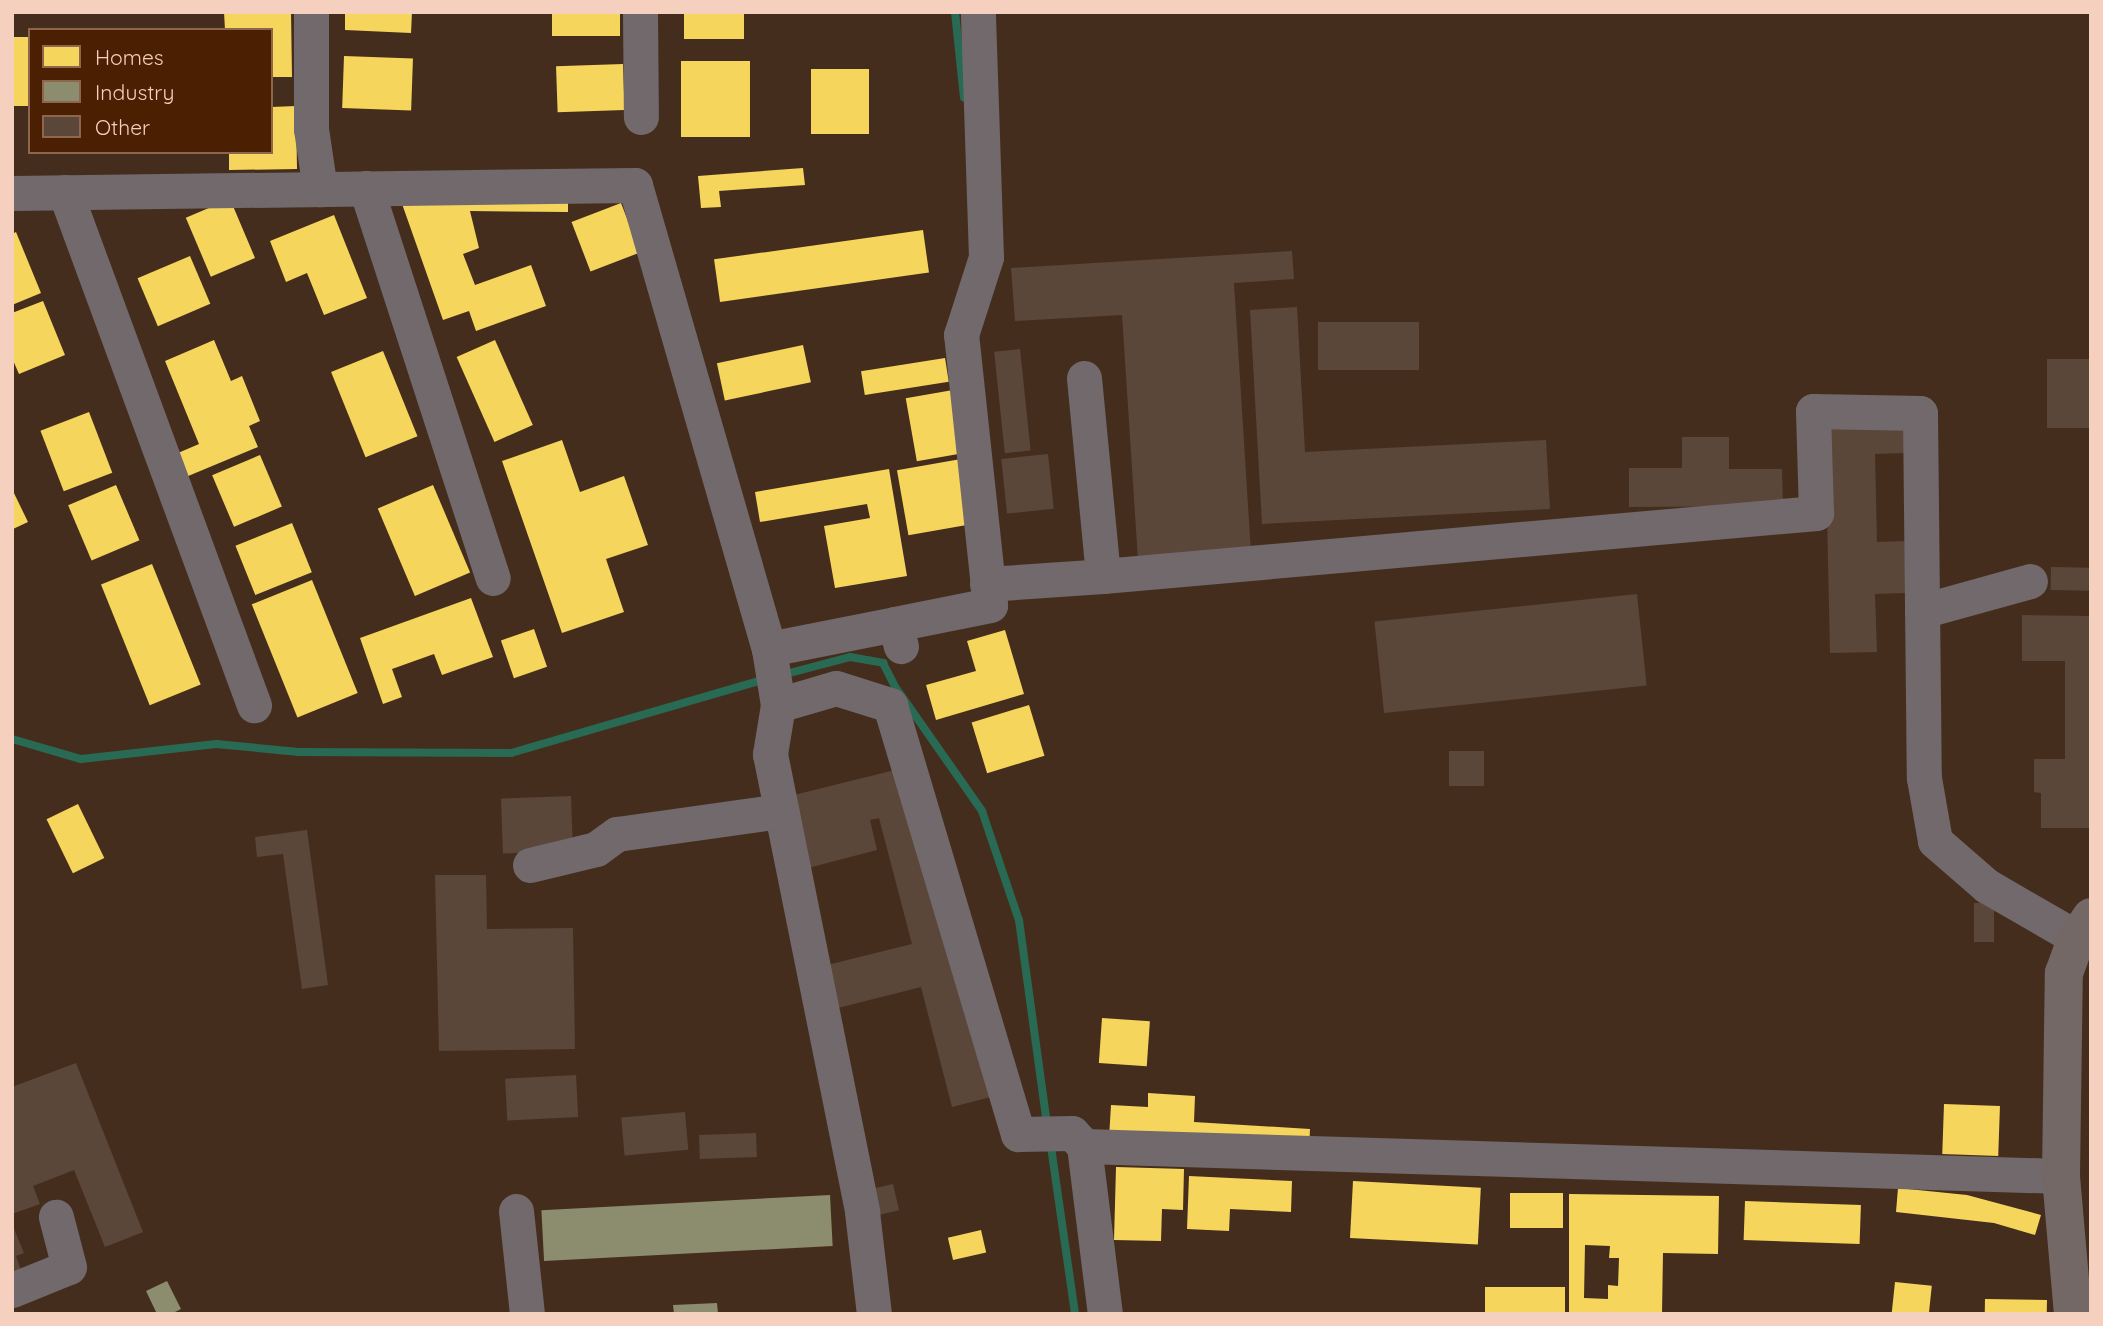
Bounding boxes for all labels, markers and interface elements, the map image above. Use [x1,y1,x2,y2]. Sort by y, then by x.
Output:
legend [28,28,273,154]
text: Homes [95,44,164,70]
text: Industry [95,79,174,105]
text: Other [95,114,150,140]

